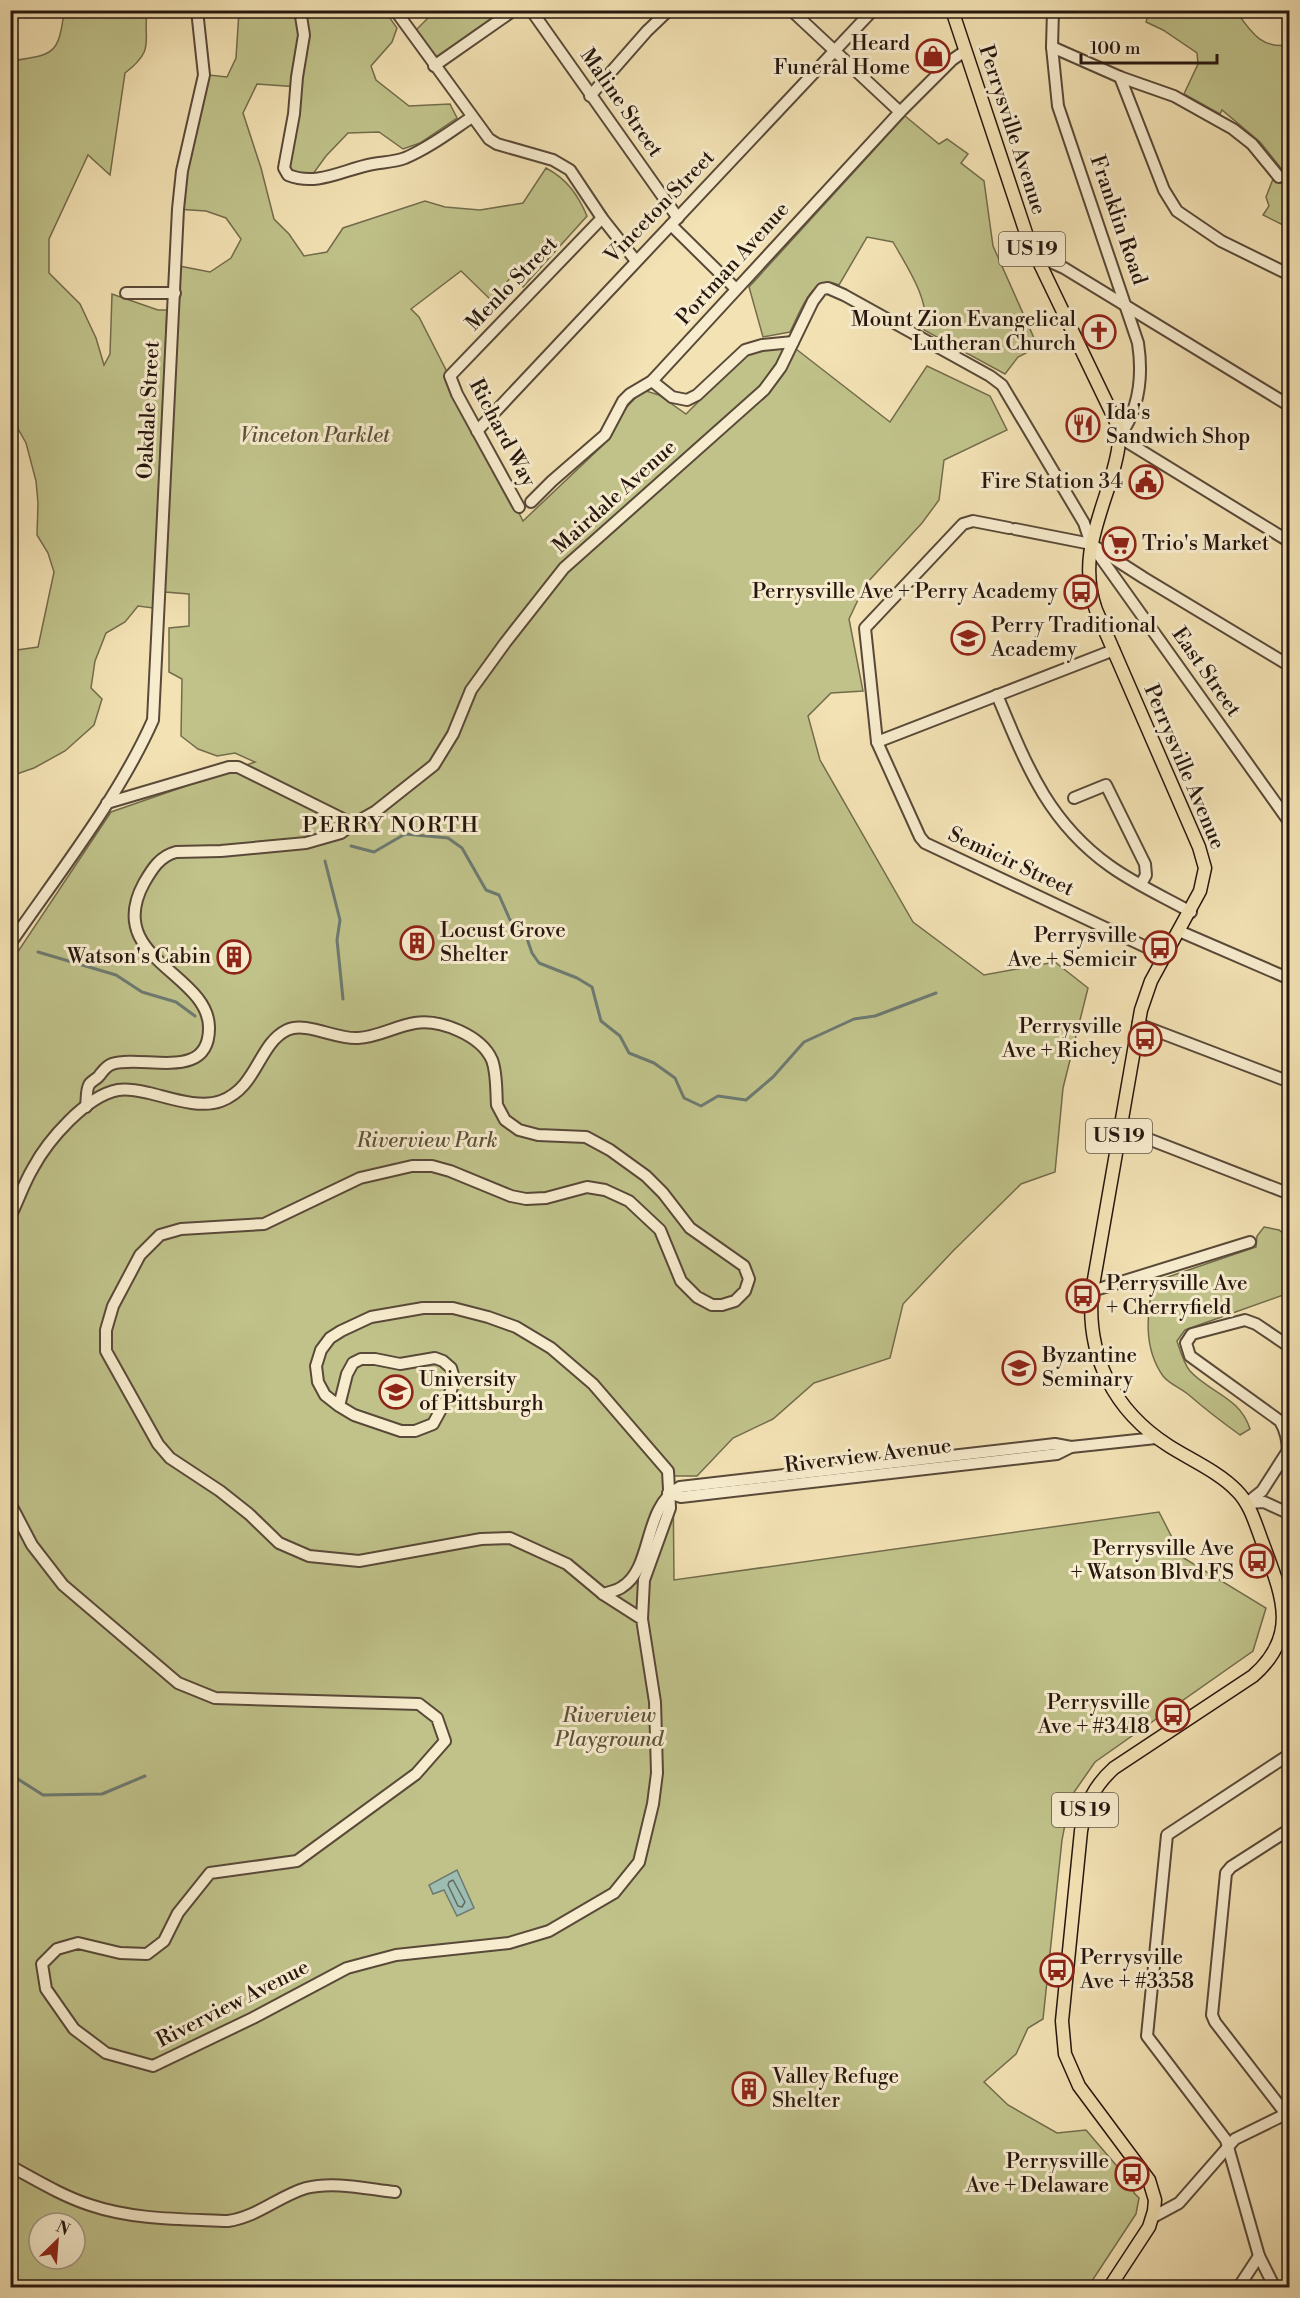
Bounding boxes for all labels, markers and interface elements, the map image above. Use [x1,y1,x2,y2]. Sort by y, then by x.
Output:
scale bar [1081,27,1218,65]
place label: Heard Funeral Home [773,31,910,81]
text: 100 m [1090,37,1141,60]
shop icon: Heard Funeral Home [915,38,951,74]
street label: Perrysville Avenue [972,42,1052,218]
street label: Maline Street [574,44,668,163]
street label: Vinceton Street [599,145,721,270]
street label: Franklin Road [1084,152,1152,288]
street label: Portman Avenue [671,197,795,331]
street label: Menlo Street [461,231,564,337]
road number: US 19 [999,232,1065,266]
place label: Mount Zion Evangelical Lutheran Church [851,307,1076,357]
church icon: Mount Zion Evangelical Lutheran Church [1081,314,1117,350]
street label: Oakdale Street [132,339,166,480]
street label: Richard Way [463,375,542,492]
place label: Ida's Sandwich Shop [1106,400,1251,450]
restaurant icon: Ida's Sandwich Shop [1065,407,1101,443]
park label: Vinceton Parklet [240,423,391,449]
street label: Mairdale Avenue [548,434,682,560]
public building icon: Fire Station 34 [1128,464,1164,500]
place label: Fire Station 34 [981,469,1123,495]
supermarket icon: Trio's Market [1101,526,1137,562]
place label: Trio's Market [1142,531,1270,557]
bus stop icon: Perrysville Ave + Perry Academy [1063,574,1099,610]
place label: Perrysville Ave + Perry Academy [752,579,1059,605]
place label: Perry Traditional Academy [990,613,1156,663]
school or university icon: Perry Traditional Academy [950,620,986,656]
street label: East Street [1166,622,1247,722]
street label: Perrysville Avenue [1138,681,1230,853]
district label: PERRY NORTH [302,812,480,839]
street label: Semicir Street [944,821,1079,903]
place label: Locust Grove Shelter [440,918,566,968]
place label: Perrysville Ave + Semicir [1006,923,1137,973]
building icon: Locust Grove Shelter [399,925,435,961]
bus stop icon: Perrysville Ave + Semicir [1142,930,1178,966]
building icon: Watson's Cabin [216,939,252,975]
place label: Watson's Cabin [66,944,211,970]
place label: Perrysville Ave + Richey [1001,1014,1123,1064]
bus stop icon: Perrysville Ave + Richey [1127,1021,1163,1057]
road number: US 19 [1086,1119,1152,1153]
park label: Riverview Park [356,1128,498,1154]
place label: Perrysville Ave + Cherryfield [1106,1271,1248,1321]
bus stop icon: Perrysville Ave + Cherryfield [1065,1278,1101,1314]
place label: Byzantine Seminary [1041,1343,1137,1393]
school or university icon: Byzantine Seminary [1001,1350,1037,1386]
place label: University of Pittsburgh [419,1367,544,1417]
school or university icon: University of Pittsburgh [378,1374,414,1410]
street label: Riverview Avenue [783,1433,953,1479]
place label: Perrysville Ave + Watson Blvd FS [1071,1536,1234,1586]
bus stop icon: Perrysville Ave + Watson Blvd FS [1239,1543,1275,1579]
place label: Perrysville Ave + #3418 [1037,1690,1150,1740]
bus stop icon: Perrysville Ave + #3418 [1155,1697,1191,1733]
park label: Riverview Playground [554,1703,665,1753]
road number: US 19 [1052,1793,1118,1827]
place label: Perrysville Ave + #3358 [1079,1945,1194,1995]
bus stop icon: Perrysville Ave + #3358 [1039,1952,1075,1988]
street label: Riverview Avenue [152,1954,314,2054]
place label: Valley Refuge Shelter [771,2064,899,2114]
building icon: Valley Refuge Shelter [731,2071,767,2107]
place label: Perrysville Ave + Delaware [965,2149,1109,2199]
bus stop icon: Perrysville Ave + Delaware [1114,2156,1150,2192]
north arrow [27,2211,87,2271]
text: N [53,2217,73,2240]

